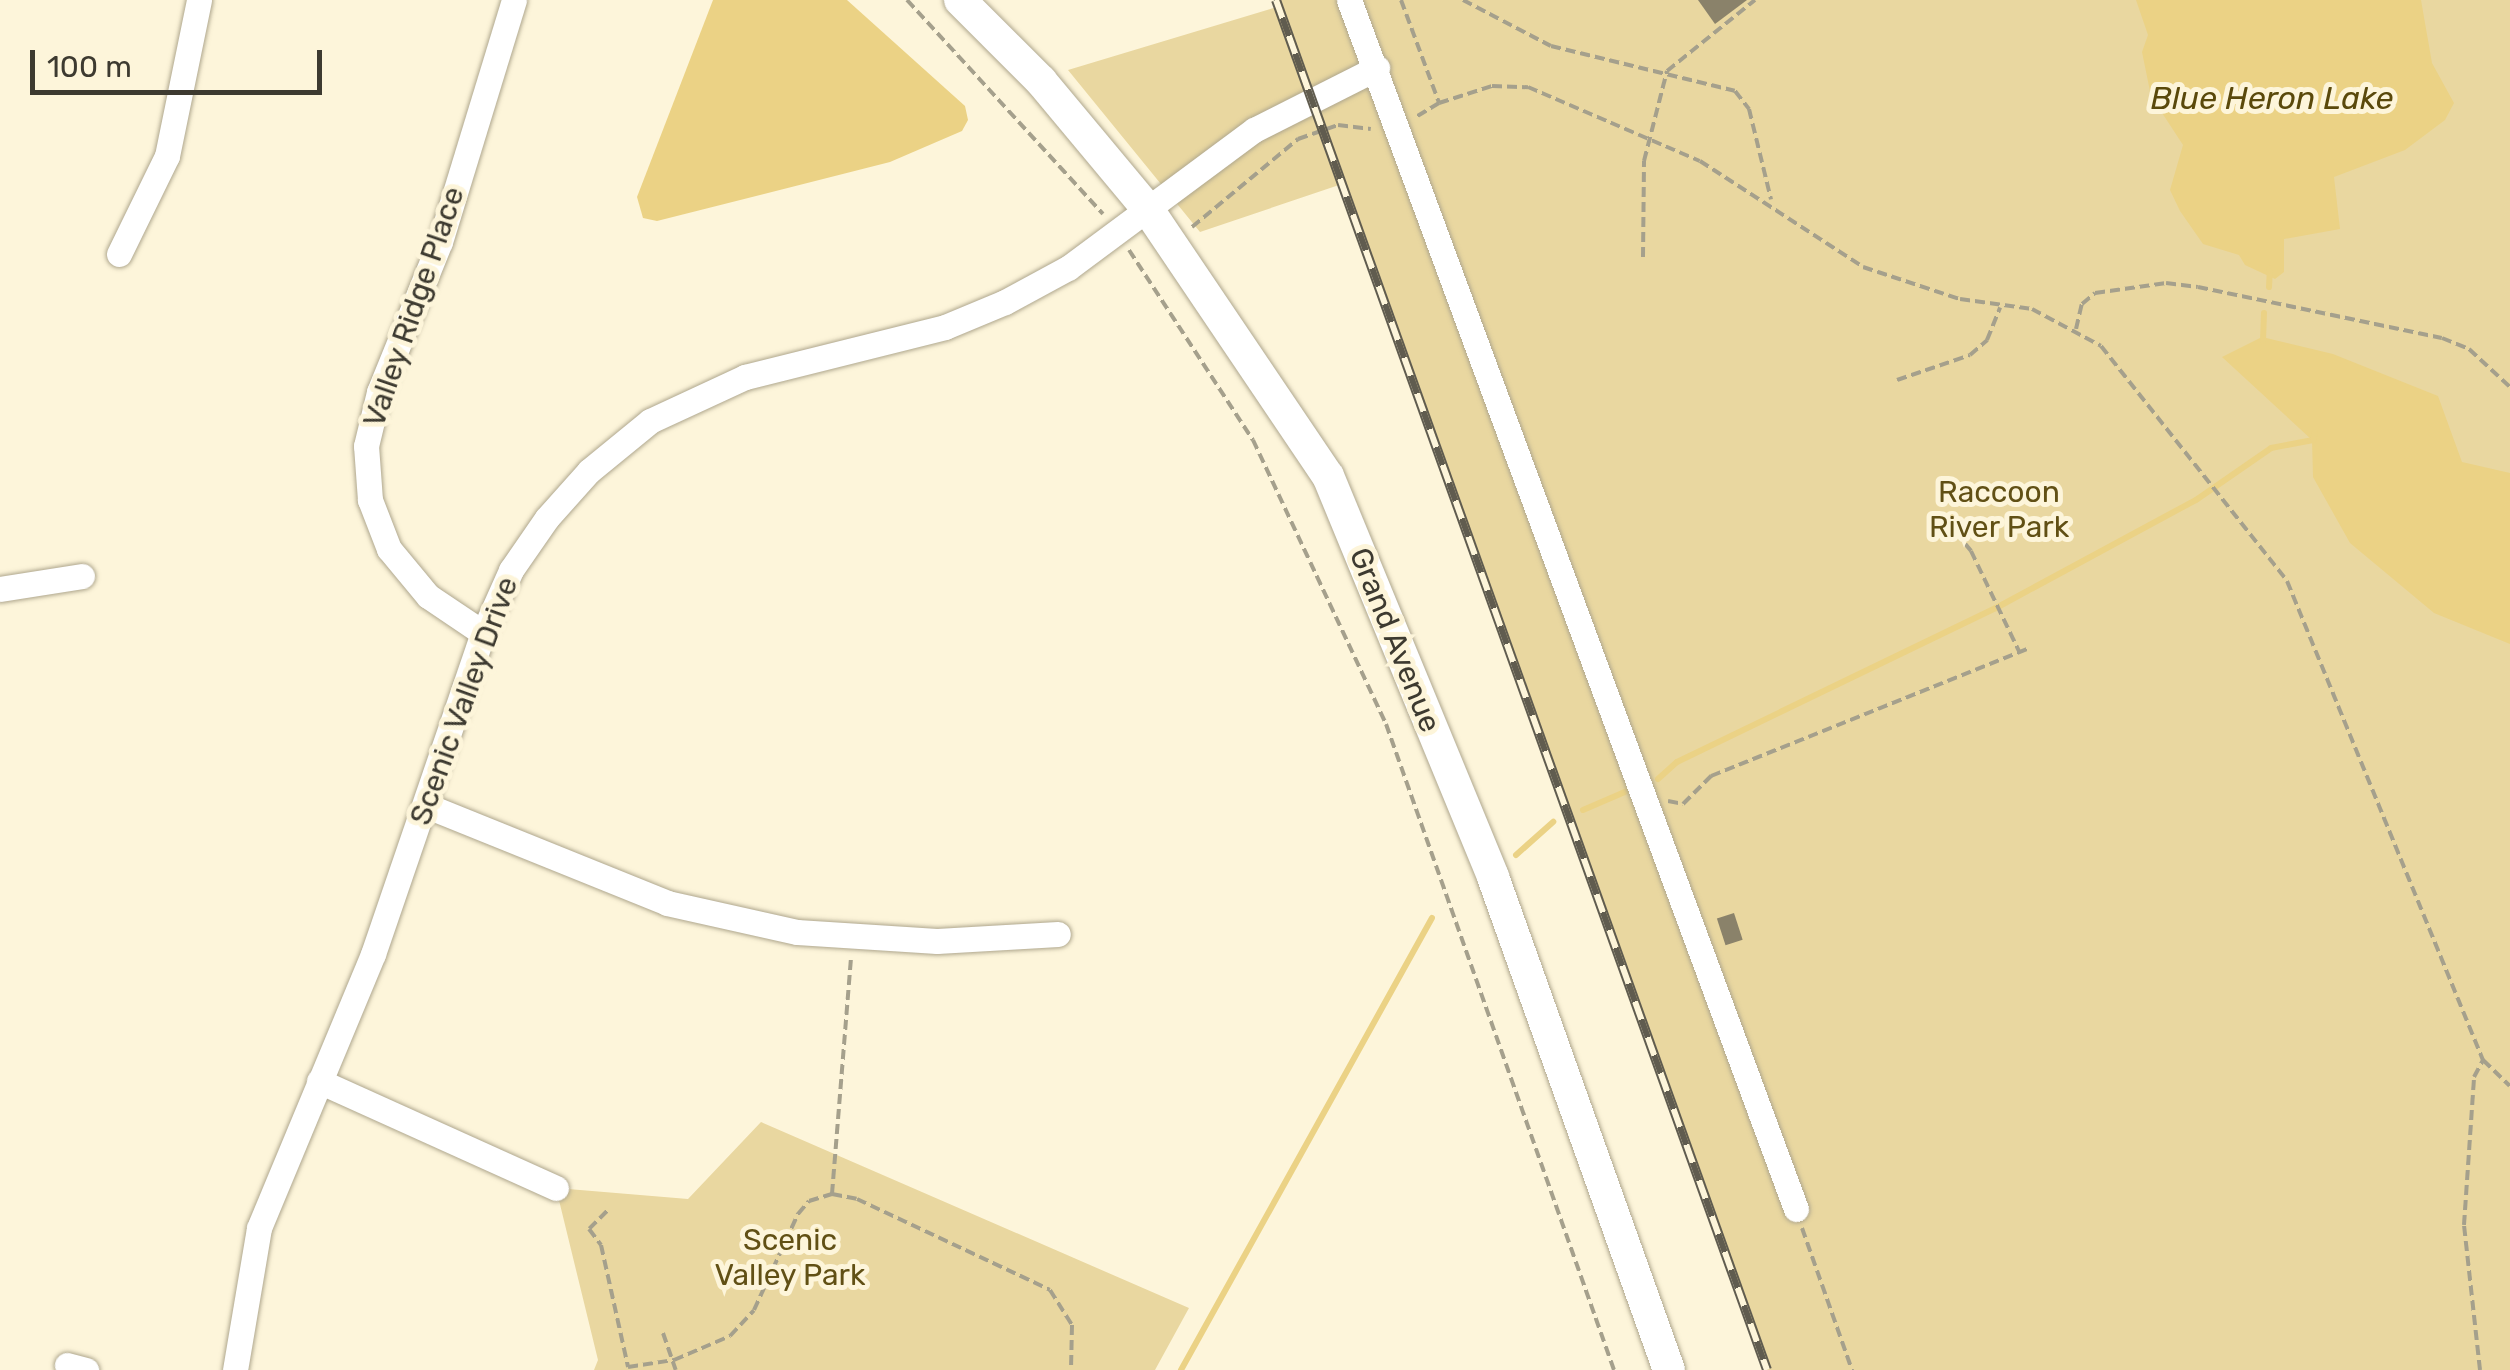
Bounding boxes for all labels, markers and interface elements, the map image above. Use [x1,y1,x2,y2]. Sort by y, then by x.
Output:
scale bar [35,30,328,92]
text: 100 m [47,49,132,85]
water label: Blue Heron Lake [2151,79,2393,117]
street label: Valley Ridge Place [356,182,472,432]
park label: Raccoon River Park [1929,474,2069,544]
street label: Grand Avenue [1341,542,1449,738]
street label: Scenic Valley Drive [402,571,526,831]
park label: Scenic Valley Park [714,1222,866,1292]

